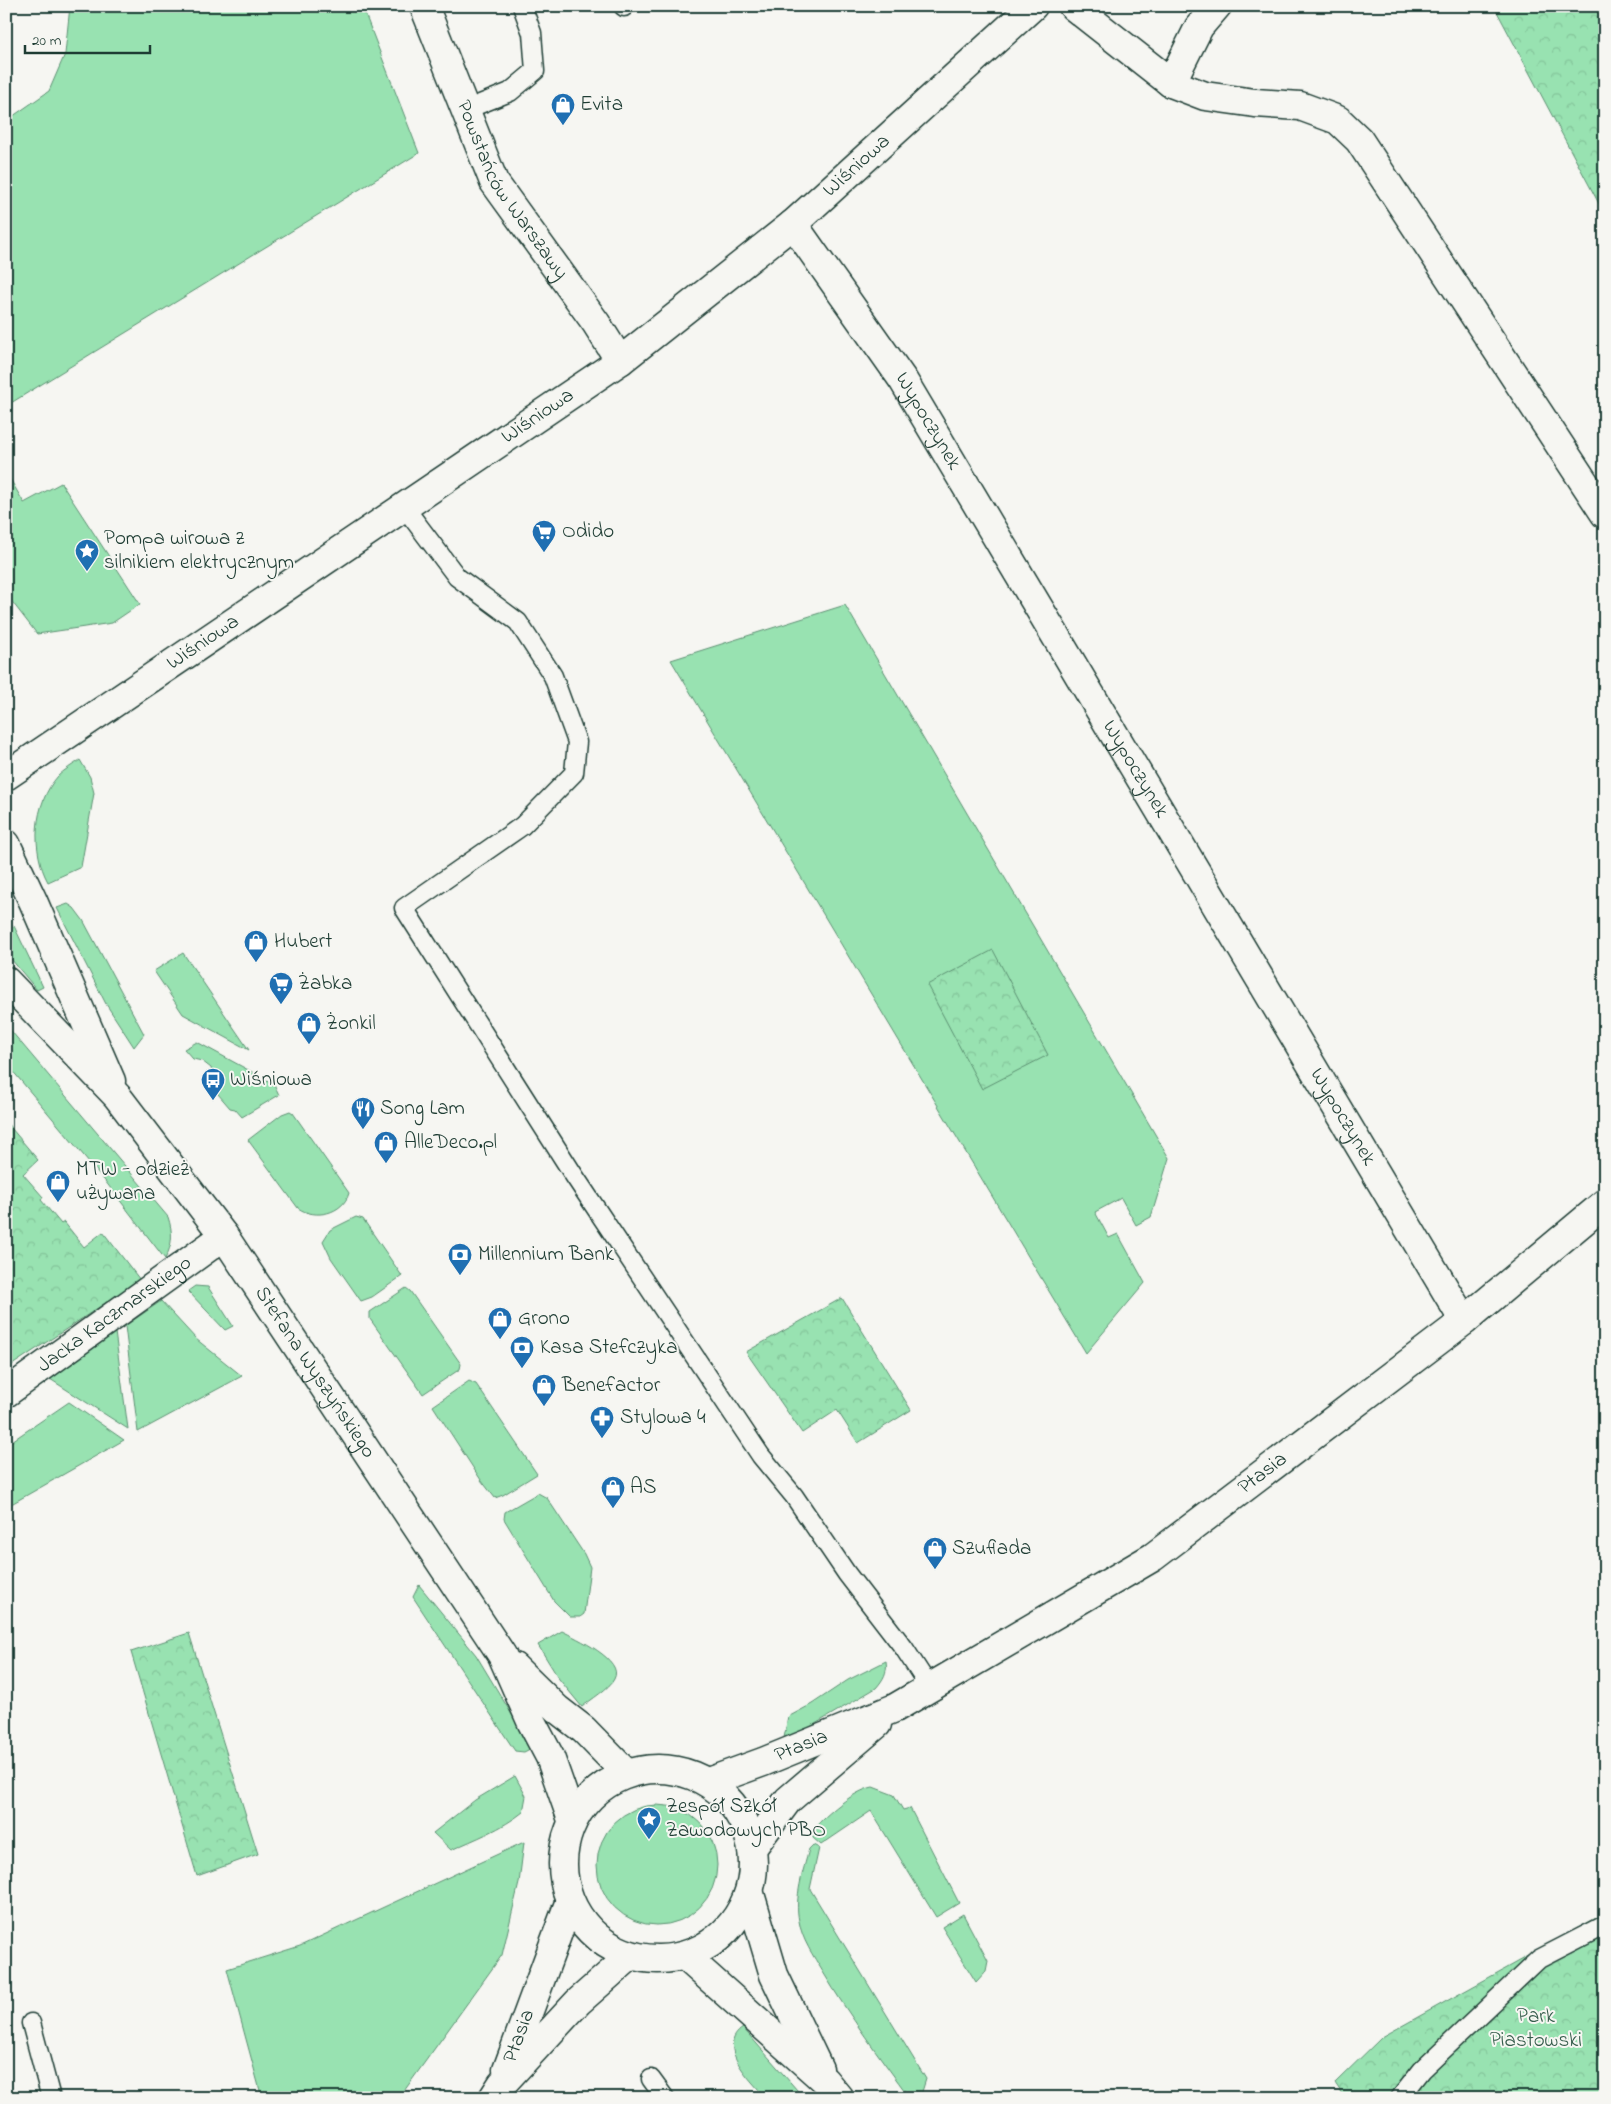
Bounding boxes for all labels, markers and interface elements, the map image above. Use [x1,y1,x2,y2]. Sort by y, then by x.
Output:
scale bar [25,22,150,54]
text: 20 m [32,30,62,52]
place label: Evita [580,90,623,120]
shop icon: Evita [550,92,576,126]
street label: Powstańców Warszawy [448,96,575,288]
street label: Wiśniowa [816,127,897,205]
street label: Wypoczynek [887,367,969,477]
street label: Wiśniowa [496,381,580,452]
place label: Odido [562,517,614,547]
supermarket icon: Odido [531,519,557,553]
place label: Pompa wirowa z silnikiem elektrycznym [104,524,294,580]
place icon: Pompa wirowa z silnikiem elektrycznym [74,538,100,572]
street label: Wiśniowa [161,607,246,678]
street label: Wypoczynek [1094,715,1176,824]
place label: Hubert [274,927,332,957]
shop icon: Hubert [243,929,269,963]
place label: Żabka [298,969,352,999]
supermarket icon: Żabka [268,971,294,1005]
place label: Żonkil [326,1009,376,1039]
shop icon: Żonkil [296,1011,322,1045]
street label: Wypoczynek [1302,1063,1384,1172]
place label: Wiśniowa [230,1065,312,1095]
bus stop icon: Wiśniowa [200,1067,226,1101]
place label: Song Lam [380,1094,465,1126]
restaurant icon: Song Lam [350,1096,376,1130]
place label: AlleDeco.pl [404,1128,497,1158]
shop icon: AlleDeco.pl [373,1130,399,1164]
place label: MTW - odzież używana [76,1155,189,1211]
shop icon: MTW - odzież używana [45,1169,71,1203]
place label: Millennium Bank [478,1240,615,1270]
bank icon: Millennium Bank [447,1242,473,1276]
street label: Jacka Kaczmarskiego [31,1249,198,1381]
street label: Stefana Wyszyńskiego [247,1281,383,1465]
place label: Grono [518,1304,570,1334]
shop icon: Grono [487,1306,513,1340]
place label: Kasa Stefczyka [540,1333,678,1365]
bank icon: Kasa Stefczyka [509,1335,535,1369]
place label: Benefactor [561,1371,661,1401]
shop icon: Benefactor [531,1373,557,1407]
place label: Stylowa 4 [620,1403,706,1435]
pharmacy icon: Stylowa 4 [589,1405,615,1439]
street label: Ptasia [1232,1445,1294,1502]
place label: AS [630,1473,656,1503]
shop icon: AS [600,1475,626,1509]
place label: Szuflada [952,1534,1031,1564]
shop icon: Szuflada [922,1536,948,1570]
street label: Ptasia [770,1722,833,1771]
place label: Zespół Szkół Zawodowych PBO [666,1792,826,1848]
place icon: Zespół Szkół Zawodowych PBO [636,1806,662,1840]
park label: Park Piastowski [1490,2002,1582,2056]
street label: Ptasia [496,2005,543,2067]

